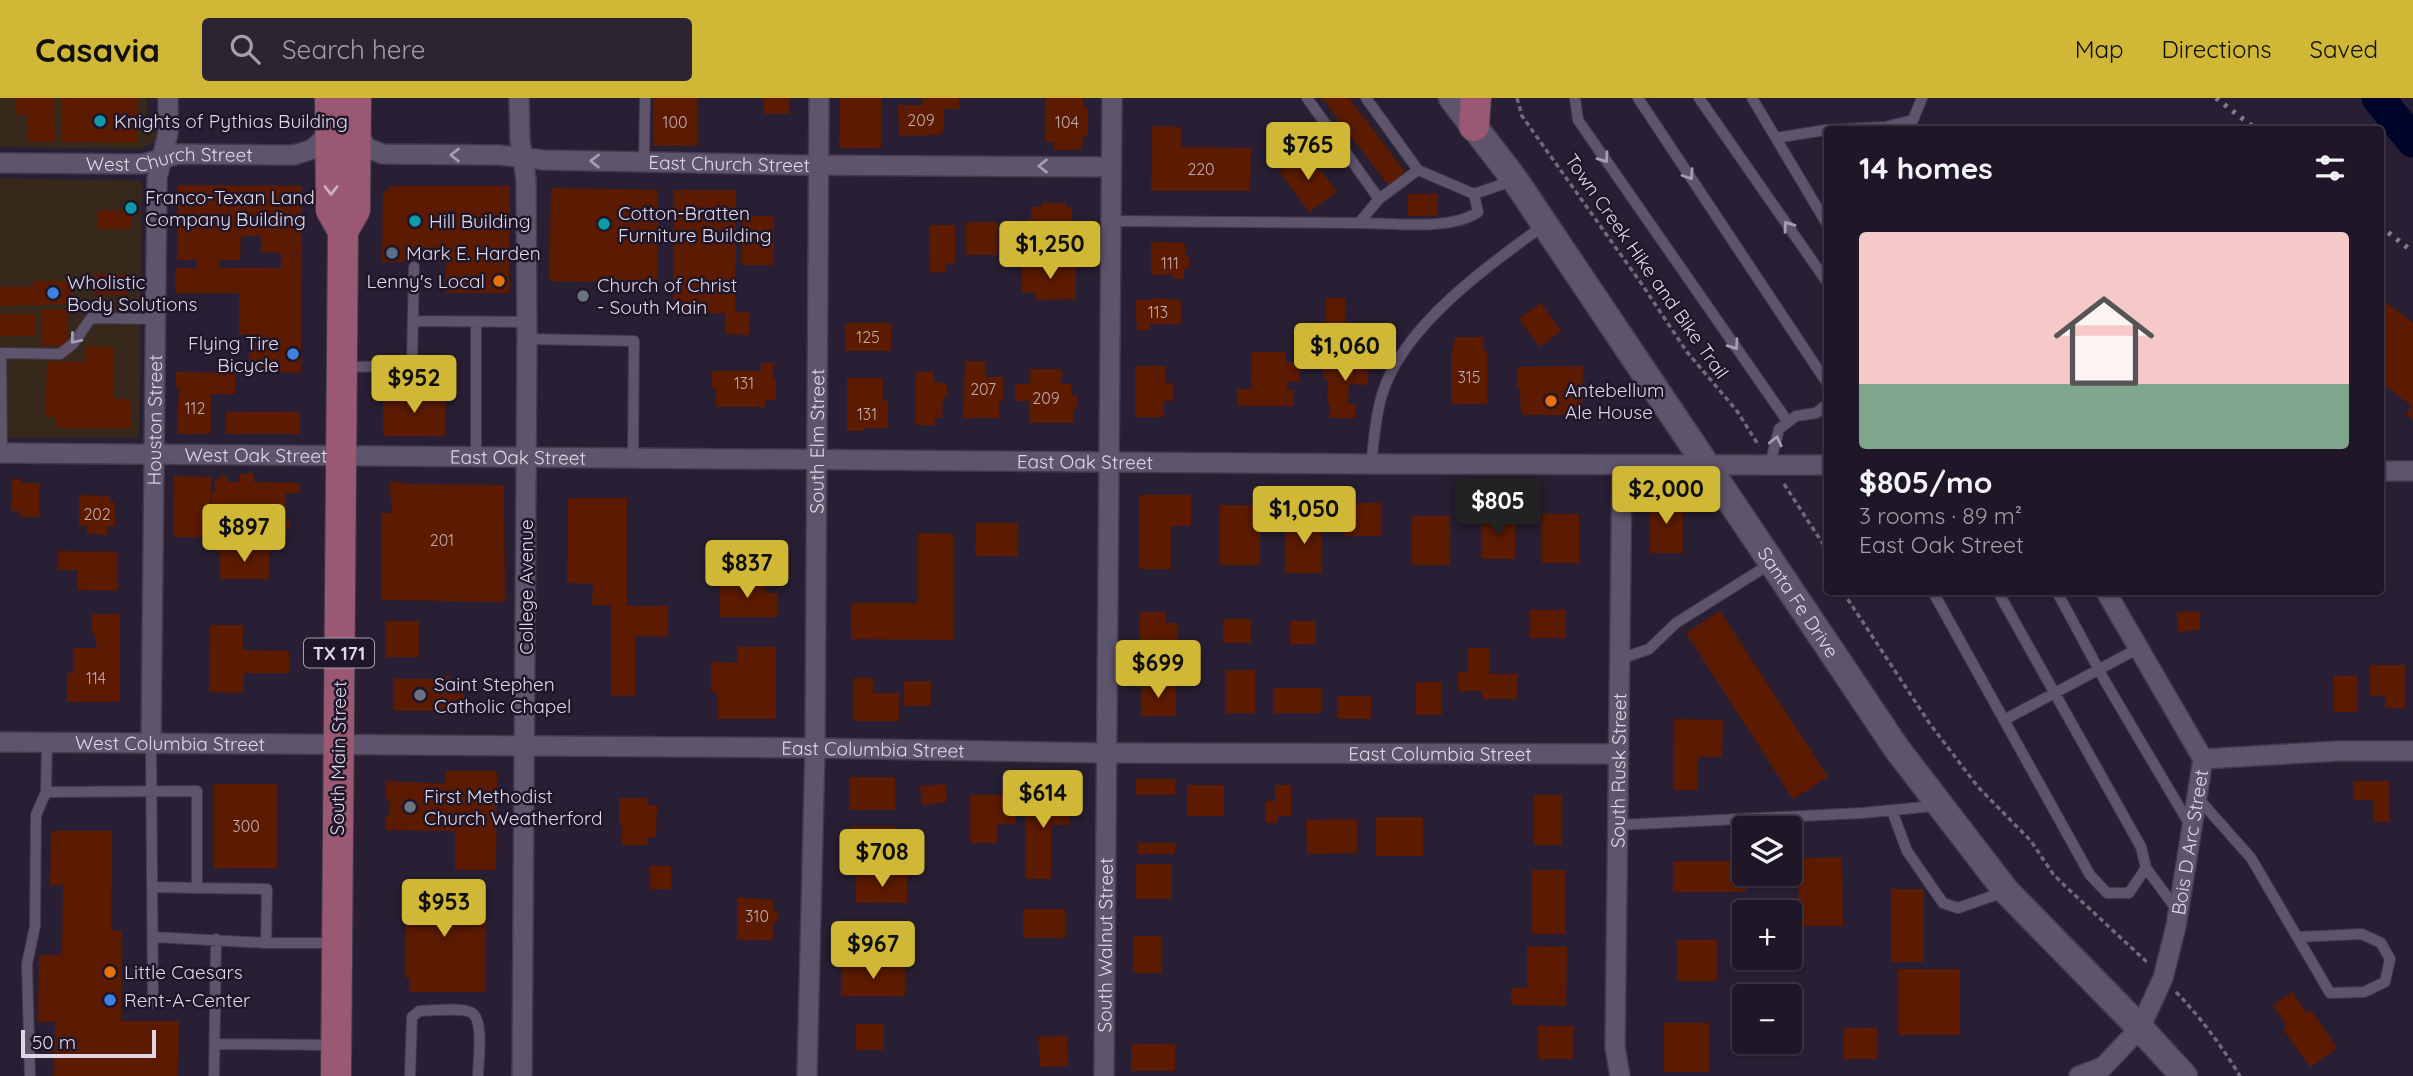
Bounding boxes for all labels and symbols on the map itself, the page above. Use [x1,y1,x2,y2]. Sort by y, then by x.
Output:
place label: Knights of Pythias Building [114,109,348,133]
house number: 209 [907,110,935,130]
house number: 100 [663,112,687,132]
house number: 104 [1055,112,1079,132]
marker: Knights of Pythias Building [92,113,108,129]
pin: $765 [1267,122,1349,182]
street label: West Church Street [86,142,253,176]
one-way arrow [449,147,459,163]
street label: Town Creek Hike and Bike Trail [1560,149,1734,383]
street label: East Church Street [648,150,810,177]
one-way arrow [1596,150,1608,163]
one-way arrow [589,153,600,168]
one-way arrow [1037,158,1048,174]
house number: 220 [1187,159,1215,179]
one-way arrow [1681,167,1693,180]
place label: Franco-Texan Land Company Building [145,185,315,231]
one-way arrow [323,186,339,196]
marker: Franco-Texan Land Company Building [123,200,139,216]
place label: Cotton-Bratten Furniture Building [618,201,772,247]
place label: Hill Building [429,209,531,233]
marker: Hill Building [407,213,423,229]
marker: Cotton-Bratten Furniture Building [596,216,612,232]
one-way arrow [1784,221,1796,234]
pin: $1,250 [993,222,1107,281]
place label: Mark E. Harden [406,241,541,265]
marker: Mark E. Harden [384,245,400,261]
house number: 111 [1161,253,1179,273]
place label: Lenny's Local [366,269,485,293]
place label: Wholistic Body Solutions [67,270,198,316]
marker: Lenny's Local [491,273,507,289]
place label: Church of Christ - South Main [597,273,737,319]
marker: Wholistic Body Solutions [45,285,61,301]
marker: Church of Christ - South Main [575,288,591,304]
house number: 113 [1148,302,1168,322]
pin: $1,060 [1288,324,1402,383]
house number: 125 [856,327,880,347]
one-way arrow [70,331,83,344]
place label: Flying Tire Bicycle [188,331,279,377]
one-way arrow [1726,337,1738,350]
marker: Flying Tire Bicycle [285,346,301,362]
street label: Houston Street [142,354,167,486]
pin: $952 [373,356,455,415]
house number: 315 [1457,367,1481,387]
street label: South Elm Street [804,368,829,514]
house number: 131 [734,373,754,393]
place label: Antebellum Ale House [1565,378,1664,424]
house number: 207 [970,379,996,399]
house number: 209 [1032,388,1060,408]
marker: Antebellum Ale House [1543,393,1559,409]
house number: 112 [185,398,205,418]
house number: 131 [857,404,877,424]
one-way arrow [1768,435,1782,447]
street label: West Oak Street [184,442,327,468]
street label: East Oak Street [450,445,586,470]
street label: East Oak Street [1017,449,1153,474]
pin: $2,000 [1609,466,1723,526]
pin: $805 [1457,478,1539,538]
pin: $1,050 [1247,486,1361,546]
house number: 202 [83,504,111,524]
pin: $897 [203,504,285,564]
street label: College Avenue [514,519,538,655]
house number: 201 [430,530,454,550]
pin: $837 [706,540,788,600]
street label: Santa Fe Drive [1753,542,1844,662]
road number: TX 171 [304,638,374,668]
pin: $699 [1117,640,1199,700]
house number: 114 [86,668,106,688]
place label: Saint Stephen Catholic Chapel [434,672,571,718]
street label: South Main Street [325,680,351,836]
marker: Saint Stephen Catholic Chapel [412,687,428,703]
street label: South Rusk Street [1605,693,1631,848]
street label: West Columbia Street [75,731,265,756]
street label: East Columbia Street [781,736,965,763]
street label: East Columbia Street [1348,741,1532,766]
street label: Bois D Arc Street [2166,768,2213,917]
pin: $614 [1002,770,1084,830]
place label: First Methodist Church Weatherford [424,784,602,830]
marker: First Methodist Church Weatherford [402,799,418,815]
house number: 300 [232,816,260,836]
pin: $708 [841,830,923,889]
street label: South Walnut Street [1092,857,1118,1033]
pin: $953 [403,880,485,939]
house number: 310 [745,906,769,926]
pin: $967 [832,922,914,981]
place label: Little Caesars [124,960,243,984]
marker: Little Caesars [102,964,118,980]
place label: Rent-A-Center [124,988,251,1012]
marker: Rent-A-Center [102,992,118,1008]
scale bar [21,1027,156,1059]

